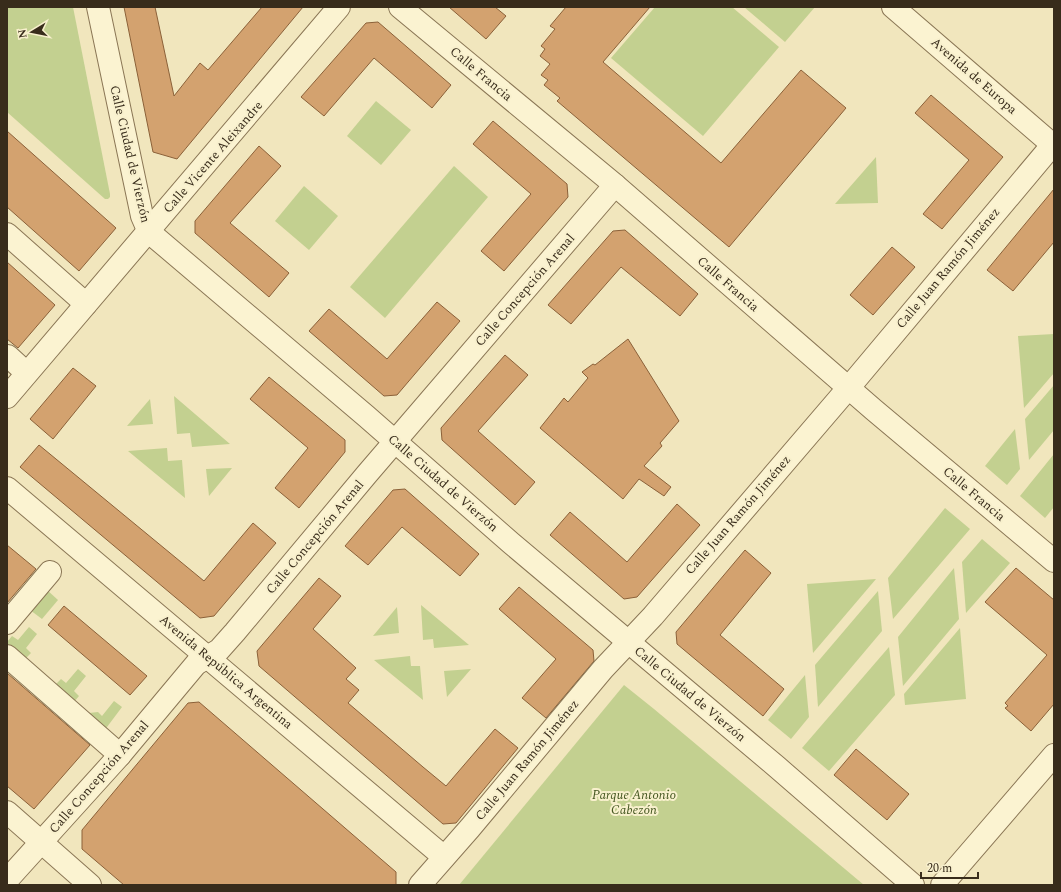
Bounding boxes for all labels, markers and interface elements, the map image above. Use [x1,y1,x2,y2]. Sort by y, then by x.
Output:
north arrow [12,12,52,52]
text: N [13,28,32,40]
street label: Avenida de Europa [926,33,1022,120]
street label: Calle Francia [445,42,517,107]
street label: Calle Ciudad de Vierzón [104,83,156,225]
street label: Calle Vicente Aleixandre [158,96,268,218]
street label: Calle Juan Ramón Jiménez [891,203,1005,333]
street label: Calle Concepción Arenal [470,229,580,351]
street label: Calle Francia [693,251,764,317]
street label: Calle Ciudad de Vierzón [383,429,503,537]
street label: Calle Juan Ramón Jiménez [680,451,796,579]
street label: Calle Francia [938,462,1010,527]
street label: Calle Concepción Arenal [261,475,369,599]
street label: Avenida República Argentina [155,610,298,734]
street label: Calle Ciudad de Vierzón [630,641,751,747]
street label: Calle Juan Ramón Jiménez [470,695,584,825]
street label: Calle Concepción Arenal [44,716,154,838]
park label: Parque Antonio Cabezón [592,785,676,820]
scale bar [921,854,978,880]
text: 20 m [927,859,952,878]

